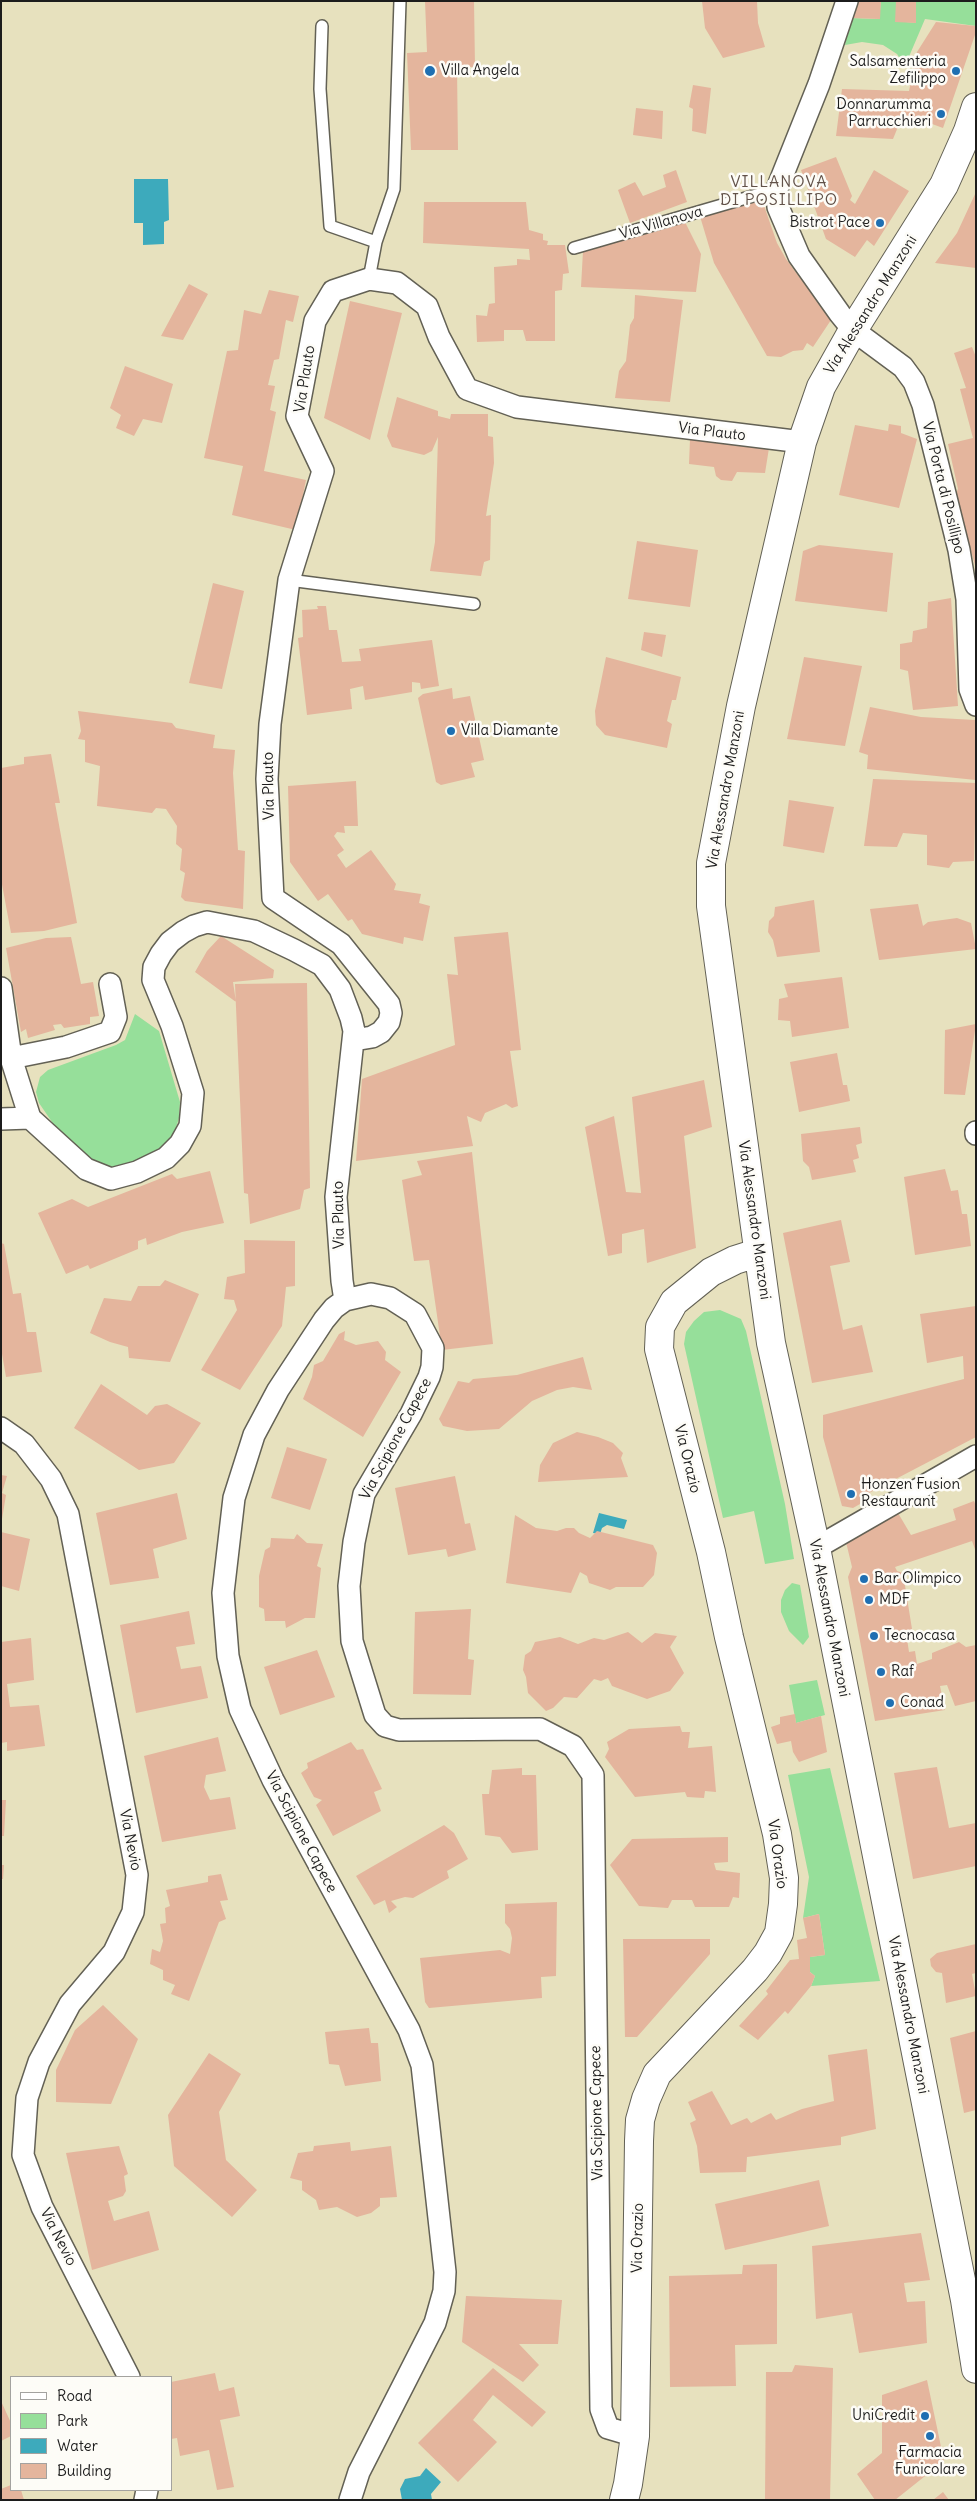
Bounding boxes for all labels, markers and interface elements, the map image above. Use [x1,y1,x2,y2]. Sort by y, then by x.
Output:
place label: Salsamenteria Zefilippo [850,53,946,88]
place label: Villa Angela [441,62,519,80]
marker: Villa Angela [423,64,437,78]
marker: Salsamenteria Zefilippo [950,65,962,77]
place label: Donnarumma Parrucchieri [836,96,931,131]
marker: Donnarumma Parrucchieri [935,108,947,120]
district label: VILLANOVA DI POSILLIPO [718,172,840,210]
street label: Via Villanova [617,203,705,243]
place label: Bistrot Pace [789,214,870,232]
marker: Bistrot Pace [874,217,886,229]
street label: Via Alessandro Manzoni [821,232,921,378]
street label: Via Plauto [291,344,319,414]
street label: Via Plauto [677,419,747,445]
street label: Via Porta di Posillipo [918,420,968,556]
street label: Via Alessandro Manzoni [703,709,749,871]
place label: Villa Diamante [461,722,558,740]
marker: Villa Diamante [445,725,457,737]
street label: Via Plauto [259,752,279,820]
street label: Via Alessandro Manzoni [734,1139,774,1301]
street label: Via Plauto [329,1181,349,1249]
street label: Via Scipione Capece [356,1375,436,1503]
street label: Via Orazio [670,1423,704,1495]
place label: Honzen Fusion Restaurant [861,1476,960,1511]
marker: Honzen Fusion Restaurant [845,1488,857,1500]
street label: Via Alessandro Manzoni [805,1538,853,1698]
place label: Bar Olimpico [874,1570,961,1588]
marker: Bar Olimpico [858,1573,870,1585]
place label: MDF [879,1591,910,1609]
marker: MDF [863,1594,875,1606]
place label: Tecnocasa [884,1627,955,1645]
marker: Tecnocasa [868,1630,880,1642]
place label: Raf [891,1663,914,1681]
marker: Raf [875,1666,887,1678]
place label: Conad [900,1694,944,1712]
marker: Conad [884,1697,896,1709]
street label: Via Scipione Capece [261,1768,341,1896]
street label: Via Nevio [115,1808,145,1872]
street label: Via Orazio [763,1818,791,1890]
street label: Via Alessandro Manzoni [884,1935,932,2095]
street label: Via Scipione Capece [587,2045,607,2181]
street label: Via Orazio [628,2203,648,2273]
street label: Via Nevio [36,2205,80,2269]
legend [10,2376,172,2491]
text: Road [57,2386,92,2405]
place label: UniCredit [852,2407,915,2425]
marker: UniCredit [919,2410,931,2422]
text: Park [57,2411,88,2430]
marker: Farmacia Funicolare [924,2430,936,2442]
text: Water [57,2436,98,2455]
place label: Farmacia Funicolare [895,2444,965,2479]
text: Building [57,2461,112,2480]

